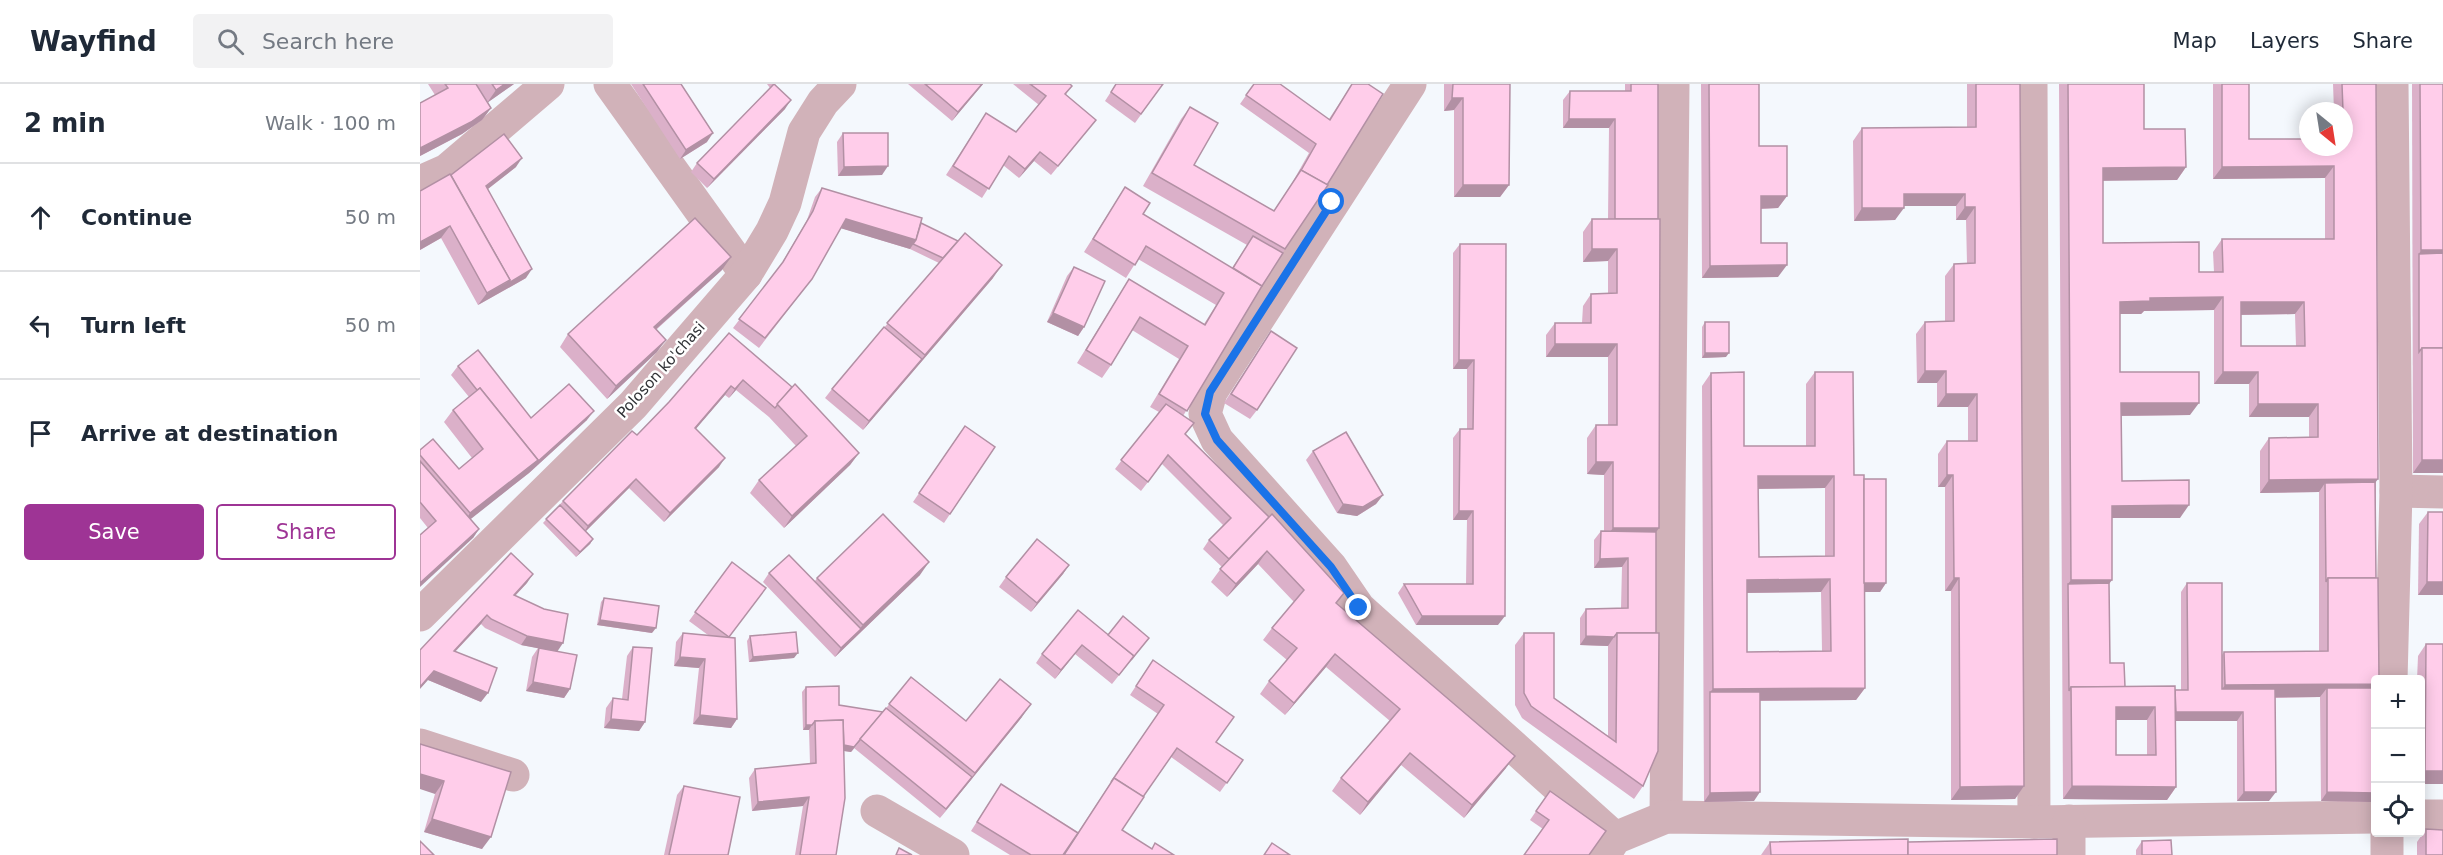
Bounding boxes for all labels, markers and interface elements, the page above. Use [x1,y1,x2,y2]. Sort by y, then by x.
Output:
search box [193,14,613,68]
text: Wayfind [30,25,157,58]
icon: search [214,25,247,58]
text: Search here [262,29,394,54]
text: Map [2173,29,2217,53]
text: Layers [2250,29,2319,53]
text: Share [2352,29,2413,53]
north arrow [2299,102,2353,156]
text: 2 min [24,108,106,138]
text: Walk · 100 m [265,111,396,135]
route start [1318,188,1344,214]
icon: ahead [24,201,57,234]
text: Continue [81,205,192,230]
text: 50 m [345,205,396,229]
icon: left [24,309,57,342]
text: Turn left [81,313,186,338]
text: 50 m [345,313,396,337]
street label: Poloson ko'chasi [613,318,709,422]
icon: arrive [24,417,57,450]
text: Arrive at destination [81,421,338,446]
button: Save [24,504,204,560]
button: Share [216,504,396,560]
route end [1345,594,1371,620]
map controls [2371,675,2425,837]
button: + [2371,675,2425,729]
button: − [2371,729,2425,783]
button: locate [2371,783,2425,837]

